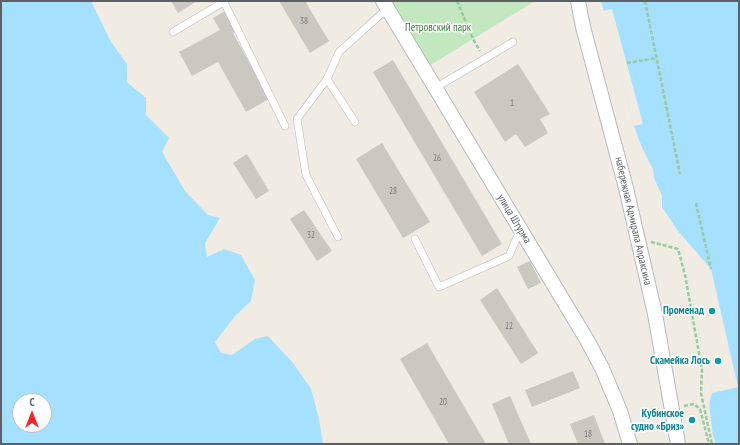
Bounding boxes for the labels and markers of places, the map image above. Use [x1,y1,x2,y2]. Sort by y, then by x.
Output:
place label: Променад [663,304,704,318]
marker: Променад [707,306,717,316]
place label: Скамейка Лось [650,354,710,368]
marker: Скамейка Лось [713,356,723,366]
place label: Кубинское судно «Бриз» [631,407,684,433]
marker: Кубинское судно «Бриз» [687,415,697,425]

